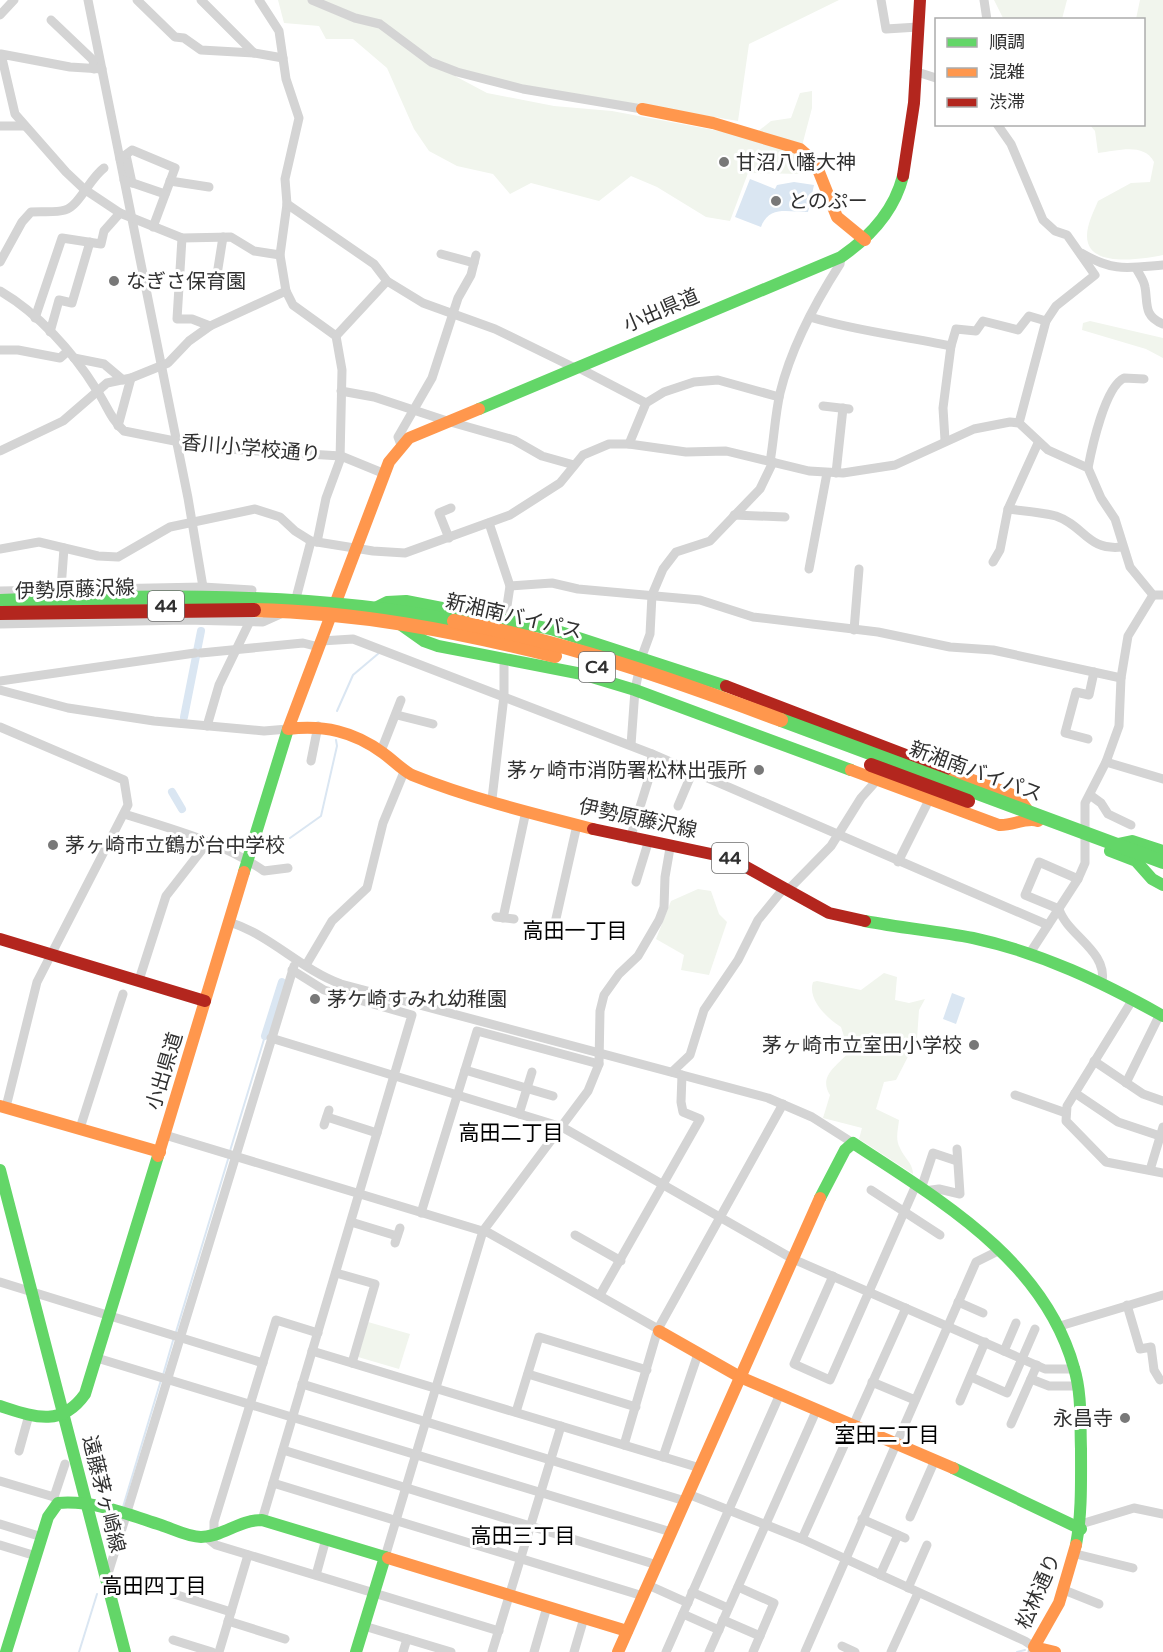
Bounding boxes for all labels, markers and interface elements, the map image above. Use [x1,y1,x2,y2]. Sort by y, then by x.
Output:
legend [935,18,1145,126]
text: 順調 [989,31,1025,53]
text: 混雑 [989,61,1025,83]
text: 渋滞 [989,91,1025,113]
place label: 甘沼八幡大神 [736,151,856,175]
marker: 甘沼八幡大神 [717,155,731,169]
place label: とのぷー [788,190,868,214]
marker: とのぷー [769,194,783,208]
place label: なぎさ保育園 [126,270,246,294]
marker: なぎさ保育園 [107,274,121,288]
street label: 小出県道 [620,284,703,338]
street label: 香川小学校通り [180,431,322,467]
street label: 伊勢原藤沢線 [15,576,135,604]
street label: 新湘南バイパス [443,590,584,644]
road number: 44 [148,591,184,621]
road number: C4 [579,652,615,682]
street label: 新湘南バイパス [906,737,1045,807]
place label: 茅ヶ崎市消防署松林出張所 [507,759,747,783]
marker: 茅ヶ崎市消防署松林出張所 [752,763,766,777]
street label: 伊勢原藤沢線 [577,795,699,843]
place label: 茅ヶ崎市立鶴が台中学校 [65,834,285,858]
marker: 茅ヶ崎市立鶴が台中学校 [46,838,60,852]
road number: 44 [712,843,748,873]
district label: 高田一丁目 [523,919,628,944]
place label: 茅ケ崎すみれ幼稚園 [327,988,507,1012]
marker: 茅ケ崎すみれ幼稚園 [308,992,322,1006]
street label: 小出県道 [142,1030,188,1113]
place label: 茅ヶ崎市立室田小学校 [762,1034,962,1058]
marker: 茅ヶ崎市立室田小学校 [967,1038,981,1052]
district label: 高田二丁目 [459,1121,564,1146]
place label: 永昌寺 [1053,1407,1113,1431]
marker: 永昌寺 [1118,1411,1132,1425]
district label: 室田二丁目 [835,1423,940,1448]
street label: 遠藤茅ヶ崎線 [77,1433,129,1555]
district label: 高田三丁目 [471,1524,576,1549]
street label: 松林通り [1012,1550,1066,1633]
district label: 高田四丁目 [102,1574,207,1599]

